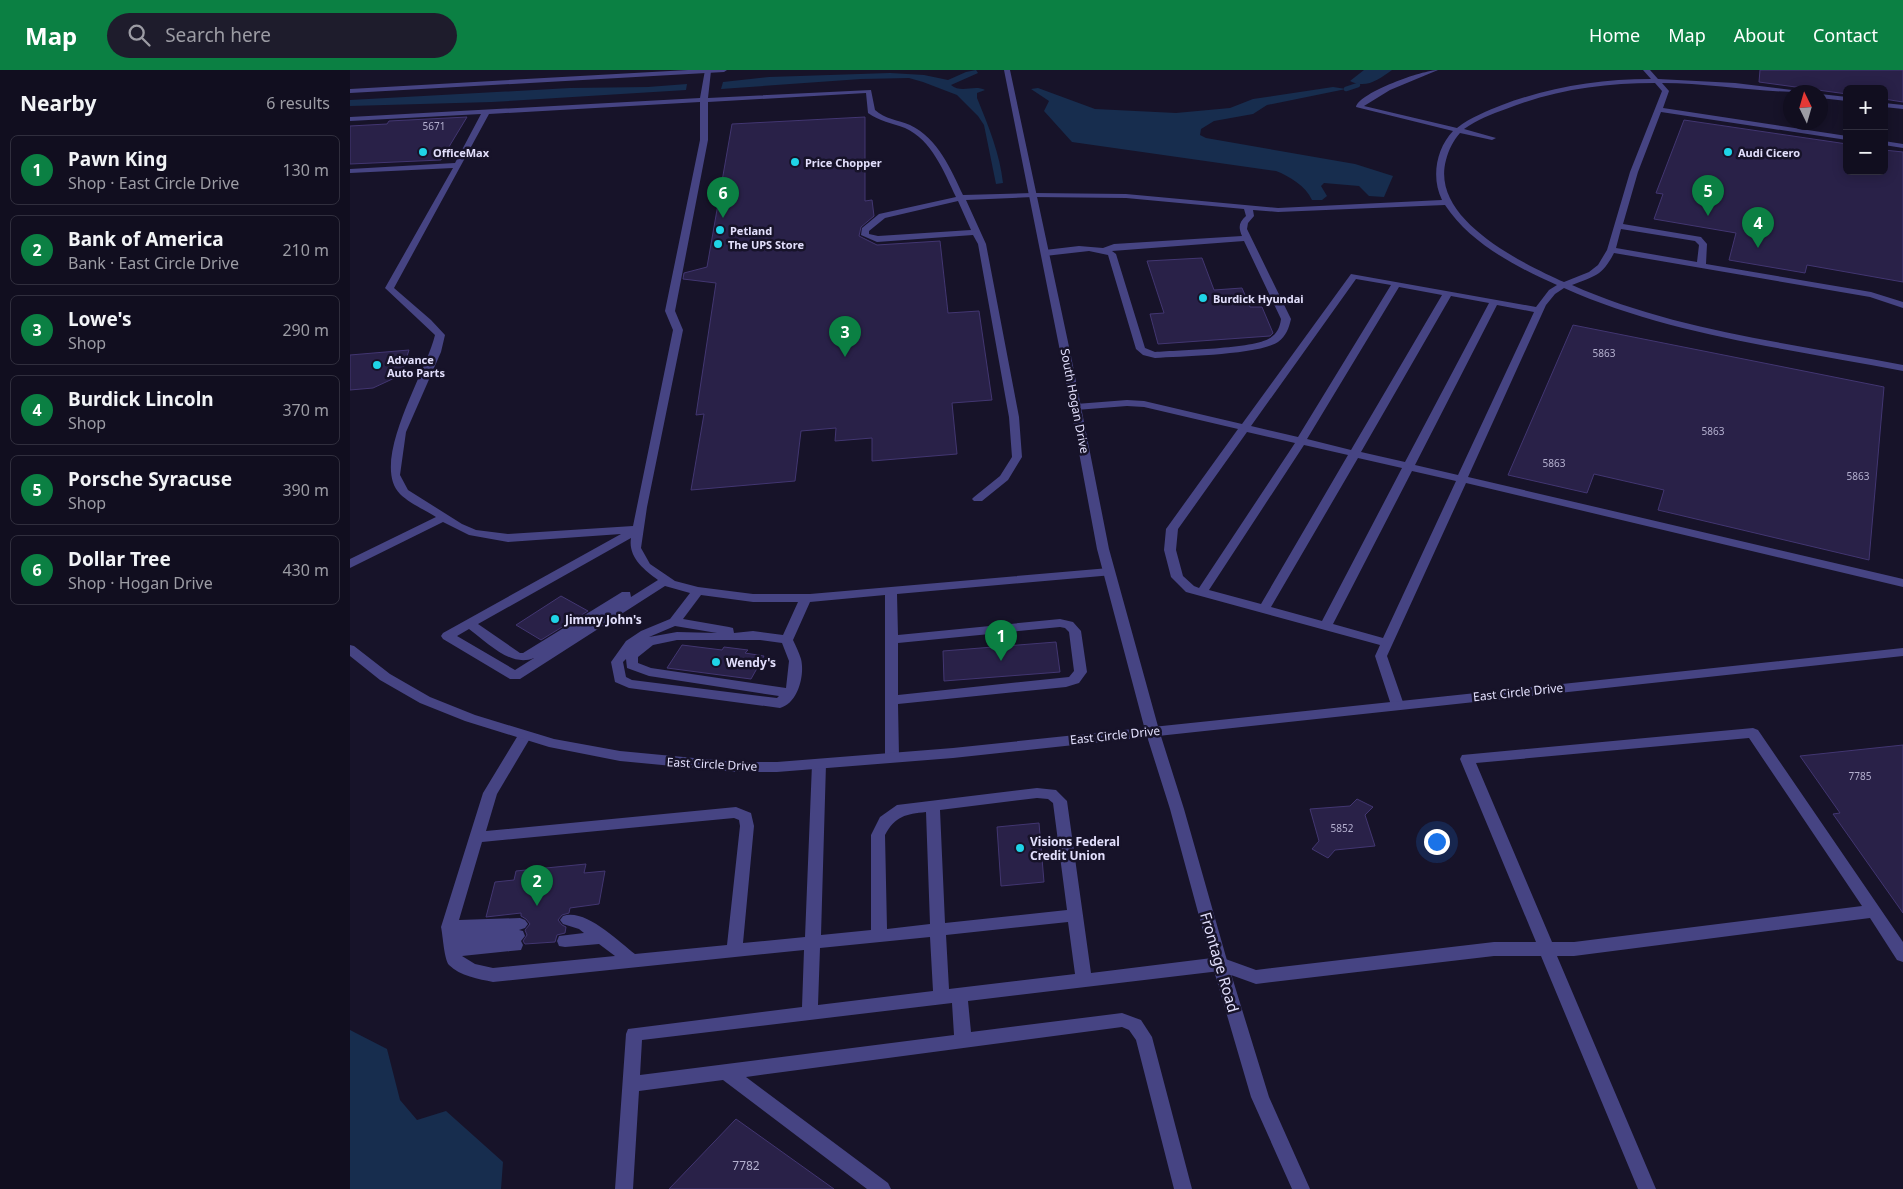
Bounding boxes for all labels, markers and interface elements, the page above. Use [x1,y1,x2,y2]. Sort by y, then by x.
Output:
search box [107,13,457,58]
text: Map [25,19,77,52]
icon: search [125,21,153,49]
text: Search here [165,22,271,48]
text: Home [1589,23,1640,47]
text: Map [1668,23,1706,47]
text: About [1734,23,1785,47]
text: Contact [1813,23,1878,47]
north arrow [1783,85,1828,130]
map controls [1843,85,1888,175]
button: + [1843,85,1888,130]
text: Nearby [20,89,96,117]
text: 6 results [266,92,330,114]
house number: 5671 [423,119,445,133]
button: − [1843,130,1888,175]
place label: OfficeMax [433,145,490,160]
place label: Audi Cicero [1738,145,1800,160]
text: Pawn King [68,146,167,172]
marker: OfficeMax [417,146,429,158]
marker: Audi Cicero [1722,146,1734,158]
place label: Price Chopper [805,155,882,170]
marker: Price Chopper [789,156,801,168]
text: 1 [32,159,42,181]
text: 130 m [282,159,329,181]
text: Shop · East Circle Drive [68,172,239,194]
pin: 5 [1692,175,1724,216]
pin: 6 [707,177,739,218]
pin: 4 [1742,207,1774,248]
place label: Petland [730,223,772,238]
marker: Petland [714,224,726,236]
text: Bank of America [68,226,224,252]
place label: The UPS Store [728,237,804,252]
marker: The UPS Store [712,238,724,250]
text: 2 [32,239,42,261]
text: 210 m [282,239,329,261]
text: Bank · East Circle Drive [68,252,239,274]
place label: Burdick Hyundai [1213,291,1304,306]
marker: Burdick Hyundai [1197,292,1209,304]
text: Lowe's [68,306,132,332]
pin: 3 [829,316,861,357]
text: 3 [32,319,42,341]
text: 290 m [282,319,329,341]
text: Shop [68,332,106,354]
house number: 5863 [1593,346,1616,360]
street label: South Hogan Drive [1056,347,1094,455]
place label: Advance Auto Parts [387,352,445,380]
marker: Advance Auto Parts [371,359,383,371]
text: Burdick Lincoln [68,386,214,412]
text: 4 [32,399,42,421]
text: 370 m [282,399,329,421]
text: Shop [68,412,106,434]
house number: 5863 [1702,424,1725,438]
house number: 5863 [1543,456,1566,470]
text: Porsche Syracuse [68,466,232,492]
house number: 5863 [1847,469,1870,483]
text: 5 [32,479,42,501]
text: 390 m [282,479,329,501]
text: Shop [68,492,106,514]
text: Dollar Tree [68,546,171,572]
text: 6 [32,559,42,581]
text: 430 m [282,559,329,581]
text: Shop · Hogan Drive [68,572,213,594]
place label: Jimmy John's [564,611,642,628]
marker: Jimmy John's [549,613,561,625]
pin: 1 [985,620,1017,661]
place label: Wendy's [726,654,776,671]
marker: Wendy's [710,656,722,668]
street label: East Circle Drive [1472,679,1564,705]
street label: East Circle Drive [1069,722,1161,748]
street label: East Circle Drive [666,753,758,775]
house number: 7785 [1849,769,1872,783]
house number: 5852 [1331,821,1354,835]
your location [1424,829,1450,855]
place label: Visions Federal Credit Union [1030,833,1120,864]
marker: Visions Federal Credit Union [1014,842,1026,854]
pin: 2 [521,865,553,906]
street label: Frontage Road [1196,909,1244,1015]
house number: 7782 [732,1157,760,1174]

